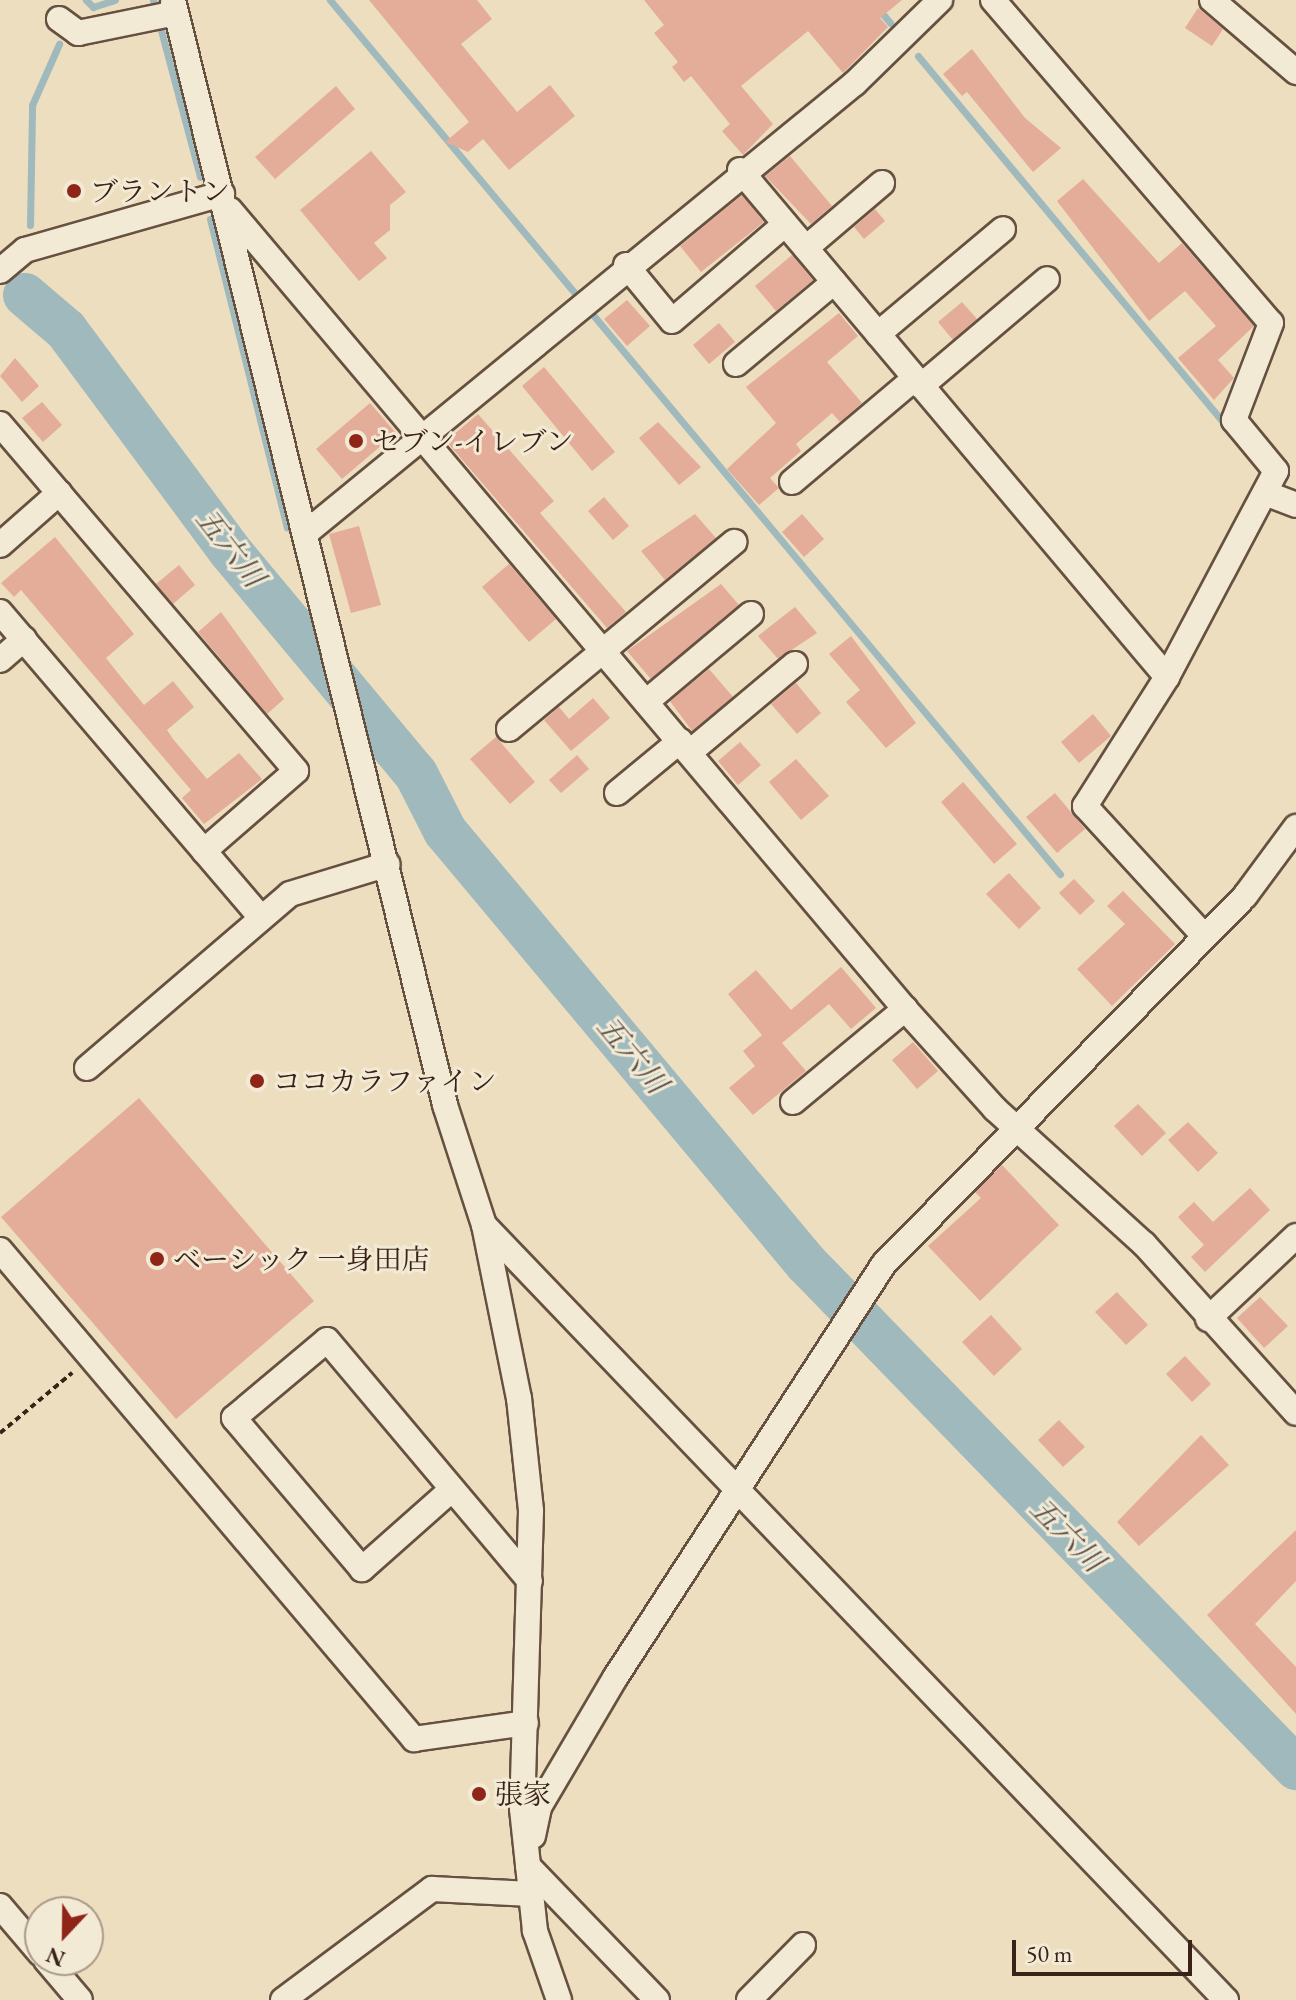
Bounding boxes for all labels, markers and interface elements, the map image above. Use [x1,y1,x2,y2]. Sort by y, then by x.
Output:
place label: ブラントン [90,174,230,208]
marker: ブラントン [65,182,83,200]
place label: セブン-イレブン [372,424,576,458]
marker: セブン-イレブン [347,432,365,450]
water label: 五六川 [188,501,272,595]
water label: 五六川 [589,1009,675,1101]
place label: ココカラファイン [273,1064,497,1098]
marker: ココカラファイン [248,1072,266,1090]
place label: ベーシック 一身田店 [173,1242,431,1276]
marker: ベーシック 一身田店 [148,1250,166,1268]
water label: 五六川 [1022,1490,1112,1580]
place label: 張家 [495,1777,551,1811]
marker: 張家 [470,1785,488,1803]
north arrow [24,1896,104,1976]
scale bar [1016,1924,1196,1974]
text: 50 m [1026,1938,1073,1969]
text: N [42,1940,69,1974]

